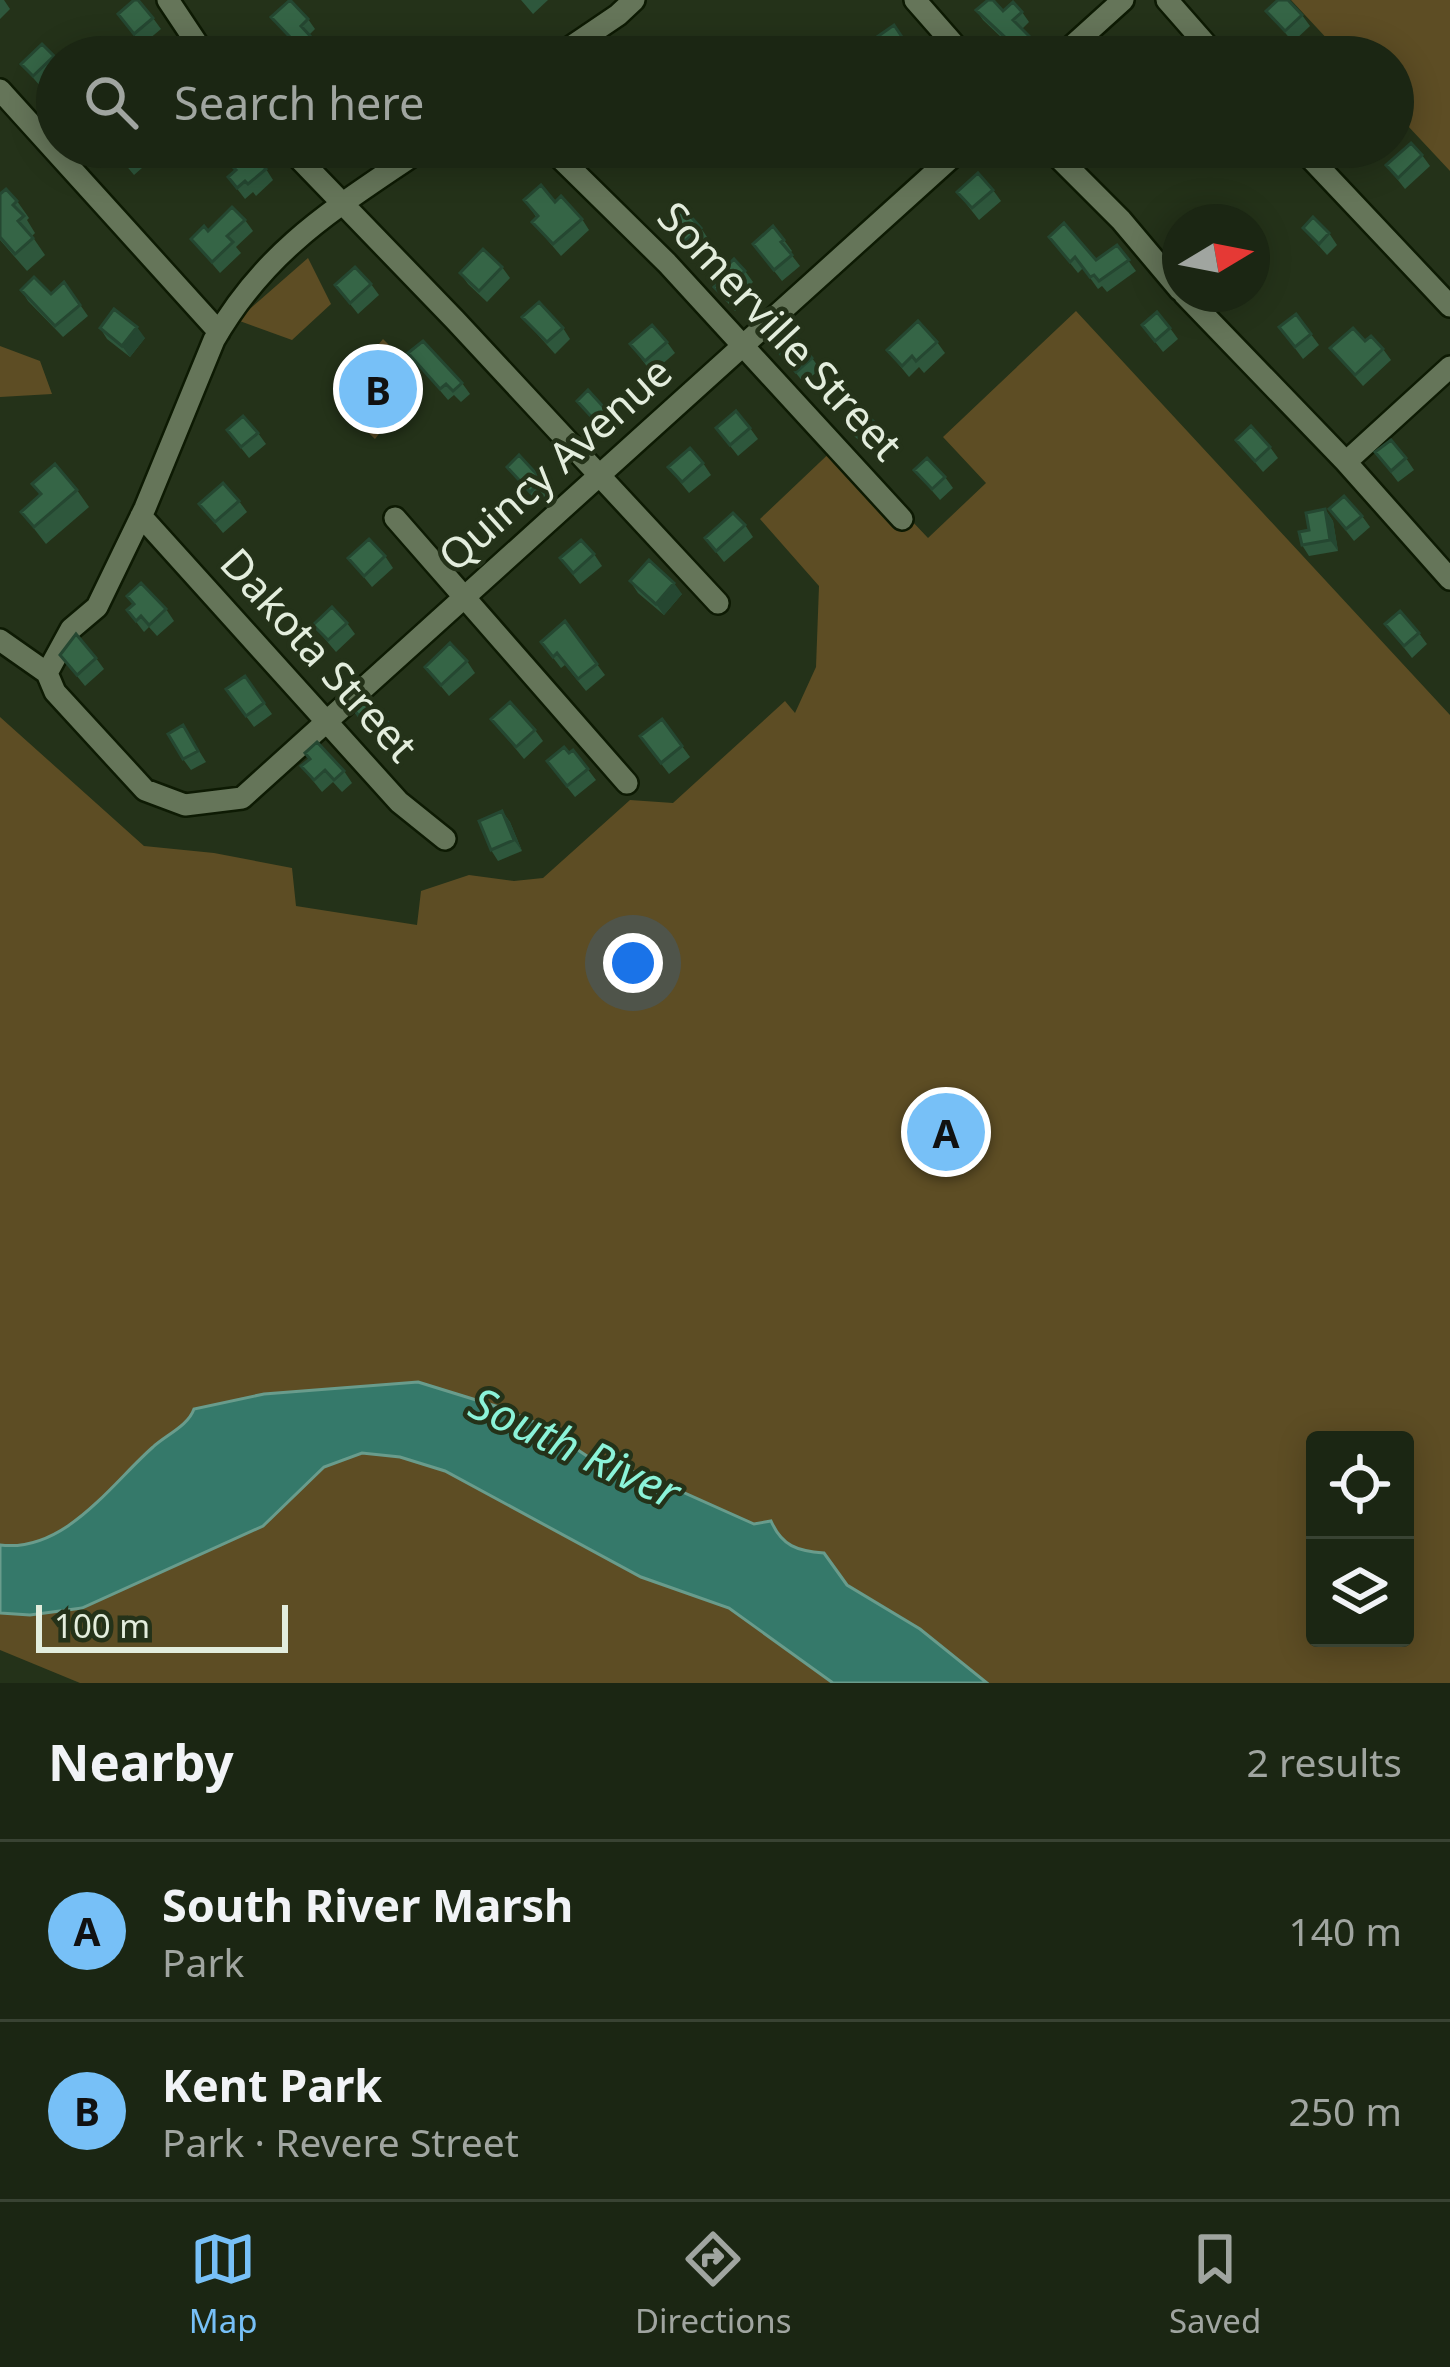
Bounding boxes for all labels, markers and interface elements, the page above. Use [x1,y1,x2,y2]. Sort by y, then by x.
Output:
search box [36,36,1414,168]
icon: search [78,69,144,135]
text: Search here [174,72,424,133]
street label: Somerville Street [646,188,916,472]
north arrow [1162,204,1270,312]
street label: Quincy Avenue [425,343,683,583]
pin: B [339,344,417,434]
street label: Dakota Street [209,535,431,773]
your location [603,933,663,993]
pin: A [907,1087,985,1177]
water label: South River [461,1371,693,1523]
map controls [1306,1431,1414,1647]
button: locate [1306,1431,1414,1539]
button: layers [1306,1539,1414,1647]
scale bar [36,1599,288,1652]
text: 100 m [54,1603,150,1648]
text: Nearby [48,1726,234,1796]
text: 2 results [1247,1735,1402,1788]
text: South River Marsh [162,1874,573,1935]
text: A [74,1904,101,1957]
text: 140 m [1288,1904,1402,1957]
text: Park [162,1935,244,1988]
text: Kent Park [162,2054,382,2115]
text: B [74,2084,100,2137]
text: 250 m [1288,2084,1402,2137]
text: Park · Revere Street [162,2115,519,2168]
tab: Map [189,2226,257,2343]
tab: Directions [635,2226,792,2343]
tab: Saved [1169,2226,1261,2343]

